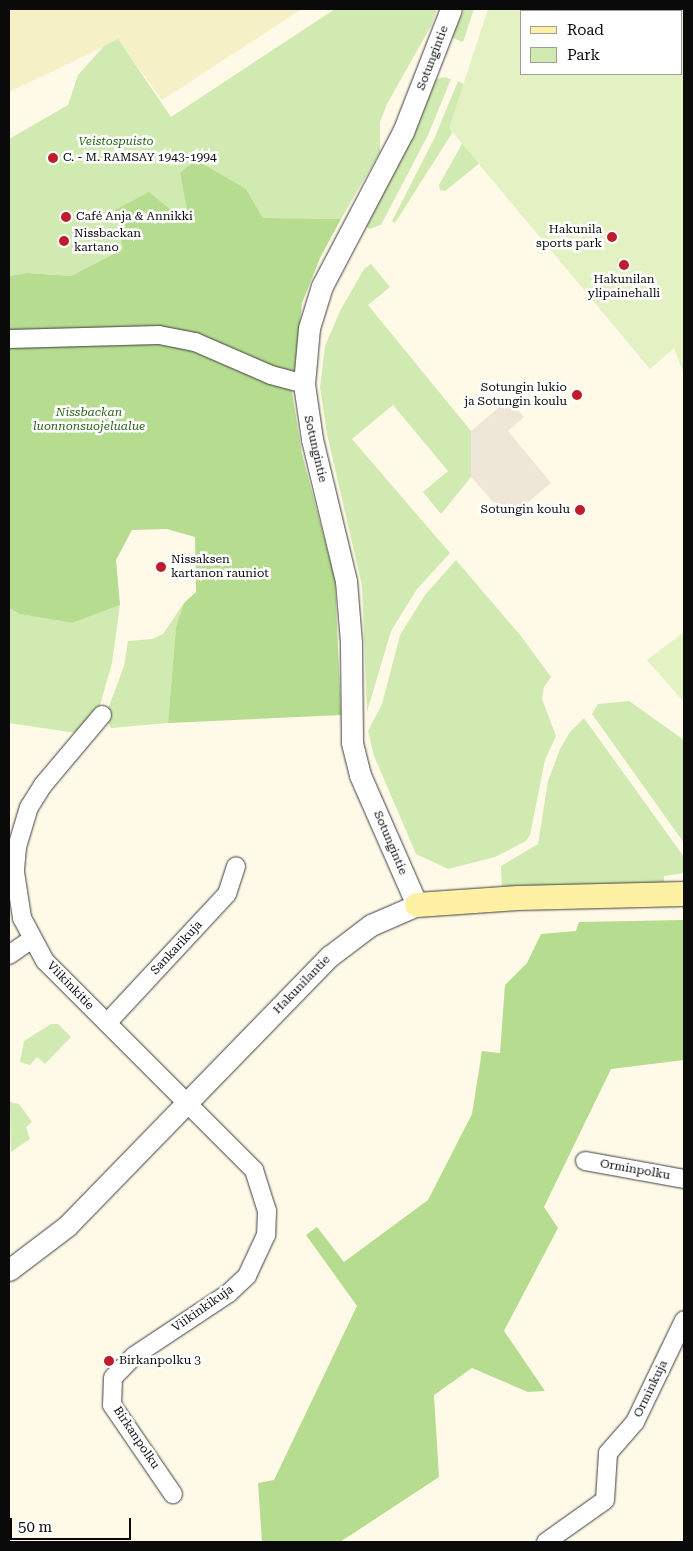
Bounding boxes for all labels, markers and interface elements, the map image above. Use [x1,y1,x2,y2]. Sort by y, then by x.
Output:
legend [520,10,683,75]
text: Road [567,21,604,39]
street label: Sotungintie [414,24,452,92]
text: Park [567,46,600,64]
park label: Veistospuisto [78,135,154,149]
place label: C. - M. RAMSAY 1943-1994 [63,151,217,165]
marker: C. - M. RAMSAY 1943-1994 [47,152,59,164]
place label: Café Anja & Annikki [76,210,193,224]
marker: Café Anja & Annikki [60,211,72,223]
place label: Hakunila sports park [536,223,602,251]
place label: Nissbackan kartano [74,227,141,255]
marker: Hakunila sports park [606,231,618,243]
marker: Nissbackan kartano [58,235,70,247]
marker: Hakunilan ylipainehalli [618,259,630,271]
place label: Hakunilan ylipainehalli [588,273,660,301]
place label: Sotungin lukio ja Sotungin koulu [464,381,567,409]
marker: Sotungin lukio ja Sotungin koulu [571,389,583,401]
park label: Nissbackan luonnonsuojelualue [33,406,145,434]
street label: Sotungintie [300,414,330,484]
place label: Sotungin koulu [481,503,570,517]
marker: Sotungin koulu [574,504,586,516]
place label: Nissaksen kartanon rauniot [171,553,269,581]
marker: Nissaksen kartanon rauniot [155,561,167,573]
street label: Sotungintie [370,809,410,877]
street label: Sankarikuja [148,918,206,978]
street label: Hakunilantie [271,953,333,1017]
street label: Viikinkitie [44,959,96,1013]
street label: Orminpolku [599,1157,671,1183]
street label: Viikinkikuja [170,1283,236,1335]
place label: Birkanpolku 3 [119,1354,201,1368]
marker: Birkanpolku 3 [103,1355,115,1367]
street label: Orminkuja [631,1358,671,1420]
street label: Birkanpolku [110,1404,162,1472]
scale bar [12,1508,134,1540]
text: 50 m [18,1518,52,1536]

